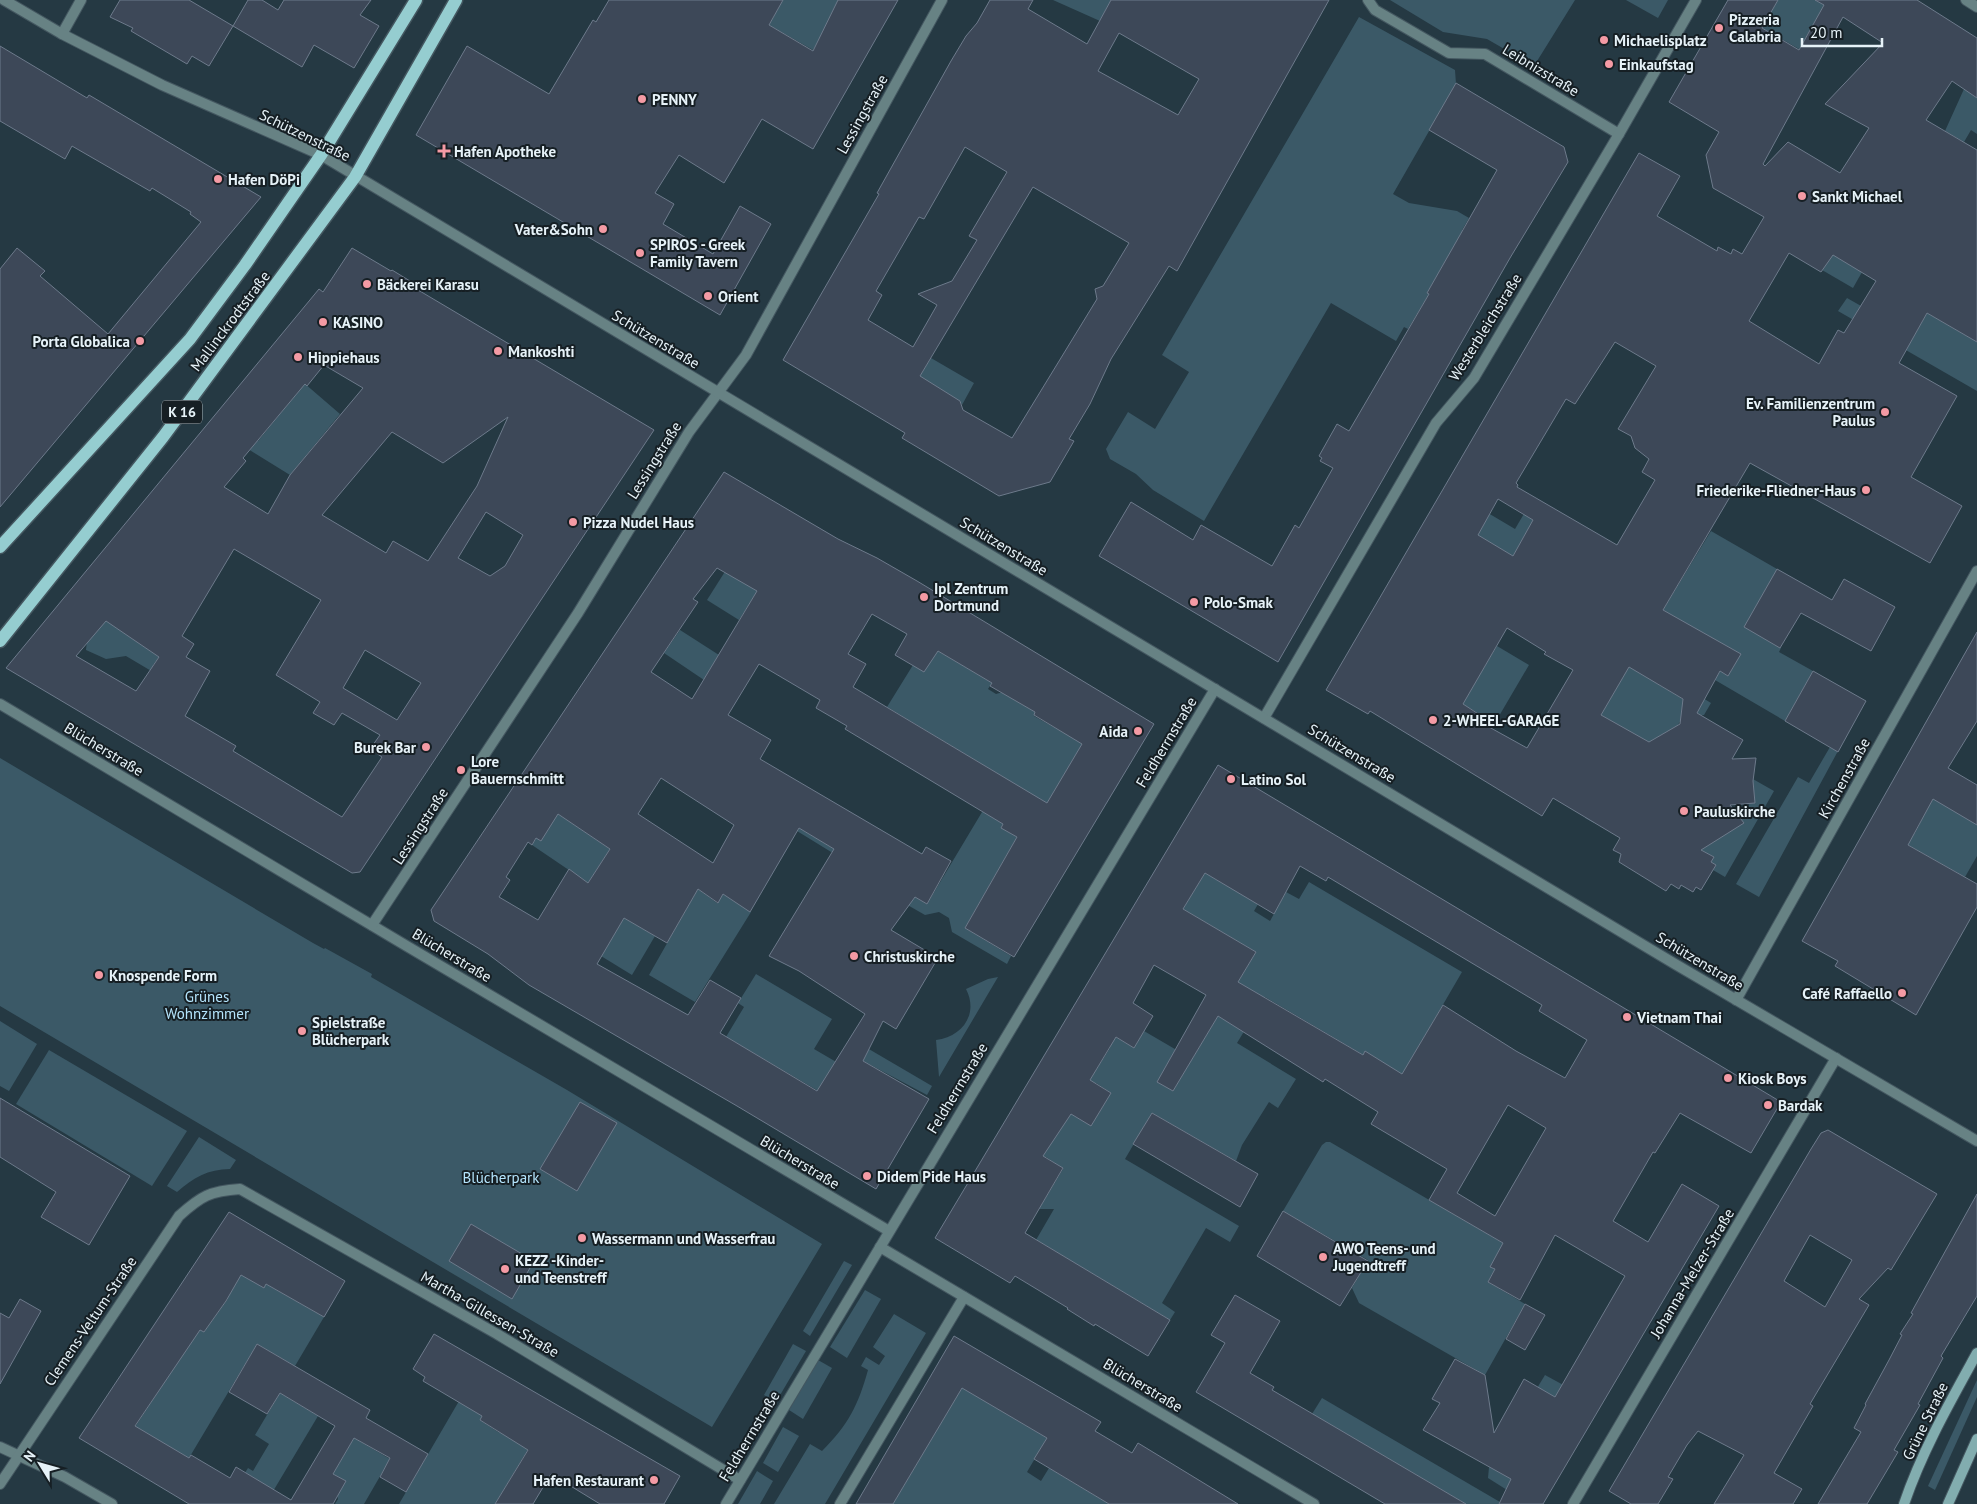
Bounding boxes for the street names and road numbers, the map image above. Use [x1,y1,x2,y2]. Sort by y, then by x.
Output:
street label: Leibnizstraße [1499,40,1583,100]
street label: Lessingstraße [832,71,892,157]
street label: Schützenstraße [256,105,354,165]
street label: Mallinckrodtstraße [186,267,274,375]
street label: Westerbleichstraße [1444,270,1526,384]
street label: Schützenstraße [609,305,703,373]
road number: K 16 [162,401,202,424]
street label: Lessingstraße [623,418,685,502]
street label: Schützenstraße [957,512,1051,580]
street label: Feldherrnstraße [1131,693,1201,791]
street label: Blücherstraße [61,718,147,780]
street label: Schützenstraße [1305,719,1399,787]
street label: Kirchenstraße [1814,734,1874,822]
street label: Lessingstraße [388,784,452,868]
street label: Blücherstraße [409,924,495,986]
street label: Schützenstraße [1653,927,1747,995]
street label: Feldherrnstraße [922,1039,992,1137]
street label: Blücherstraße [757,1131,843,1193]
street label: Johanna-Melzer-Straße [1645,1205,1738,1342]
street label: Clemens-Veltum-Straße [40,1253,140,1389]
street label: Martha-Gillessen-Straße [417,1267,563,1361]
street label: Blücherstraße [1100,1354,1186,1416]
street label: Grüne Straße [1898,1379,1952,1463]
street label: Feldherrnstraße [714,1387,784,1485]

